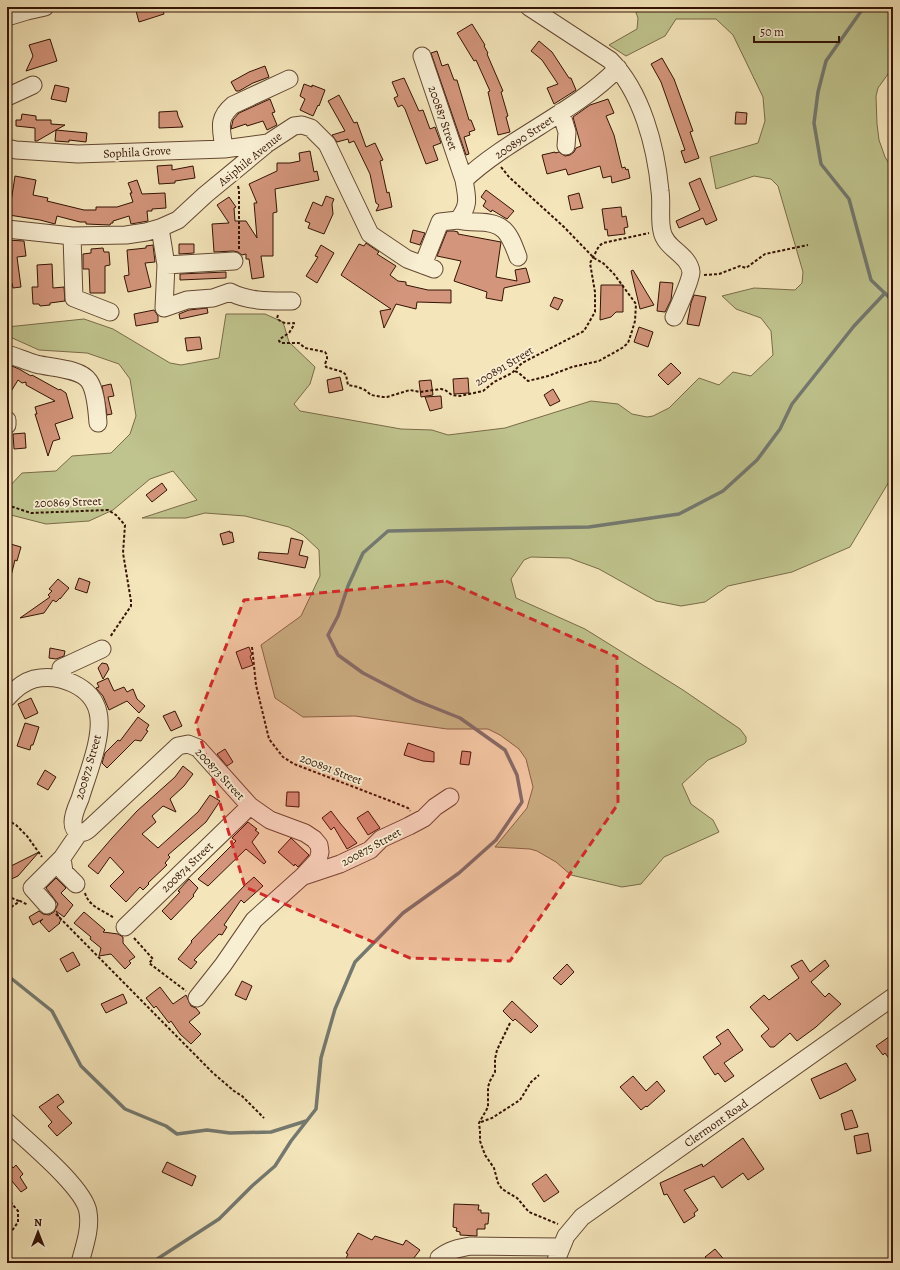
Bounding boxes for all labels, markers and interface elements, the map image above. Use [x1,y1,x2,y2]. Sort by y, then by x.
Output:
scale bar [754,18,839,44]
text: 50 m [760,24,784,40]
street label: 200887 Street [425,84,461,152]
street label: 200890 Street [491,111,557,163]
street label: Asiphile Avenue [214,128,285,190]
street label: Sophila Grove [103,142,171,162]
street label: 200891 Street [472,342,536,390]
street label: 200869 Street [34,493,102,511]
street label: 200872 Street [71,733,105,801]
street label: 200873 Street [192,744,248,804]
street label: 200891 Street [297,750,365,788]
street label: 200875 Street [338,824,404,870]
street label: 200874 Street [157,838,217,896]
street label: Clermont Road [681,1095,751,1151]
north arrow [18,1212,58,1252]
text: N [34,1215,42,1230]

